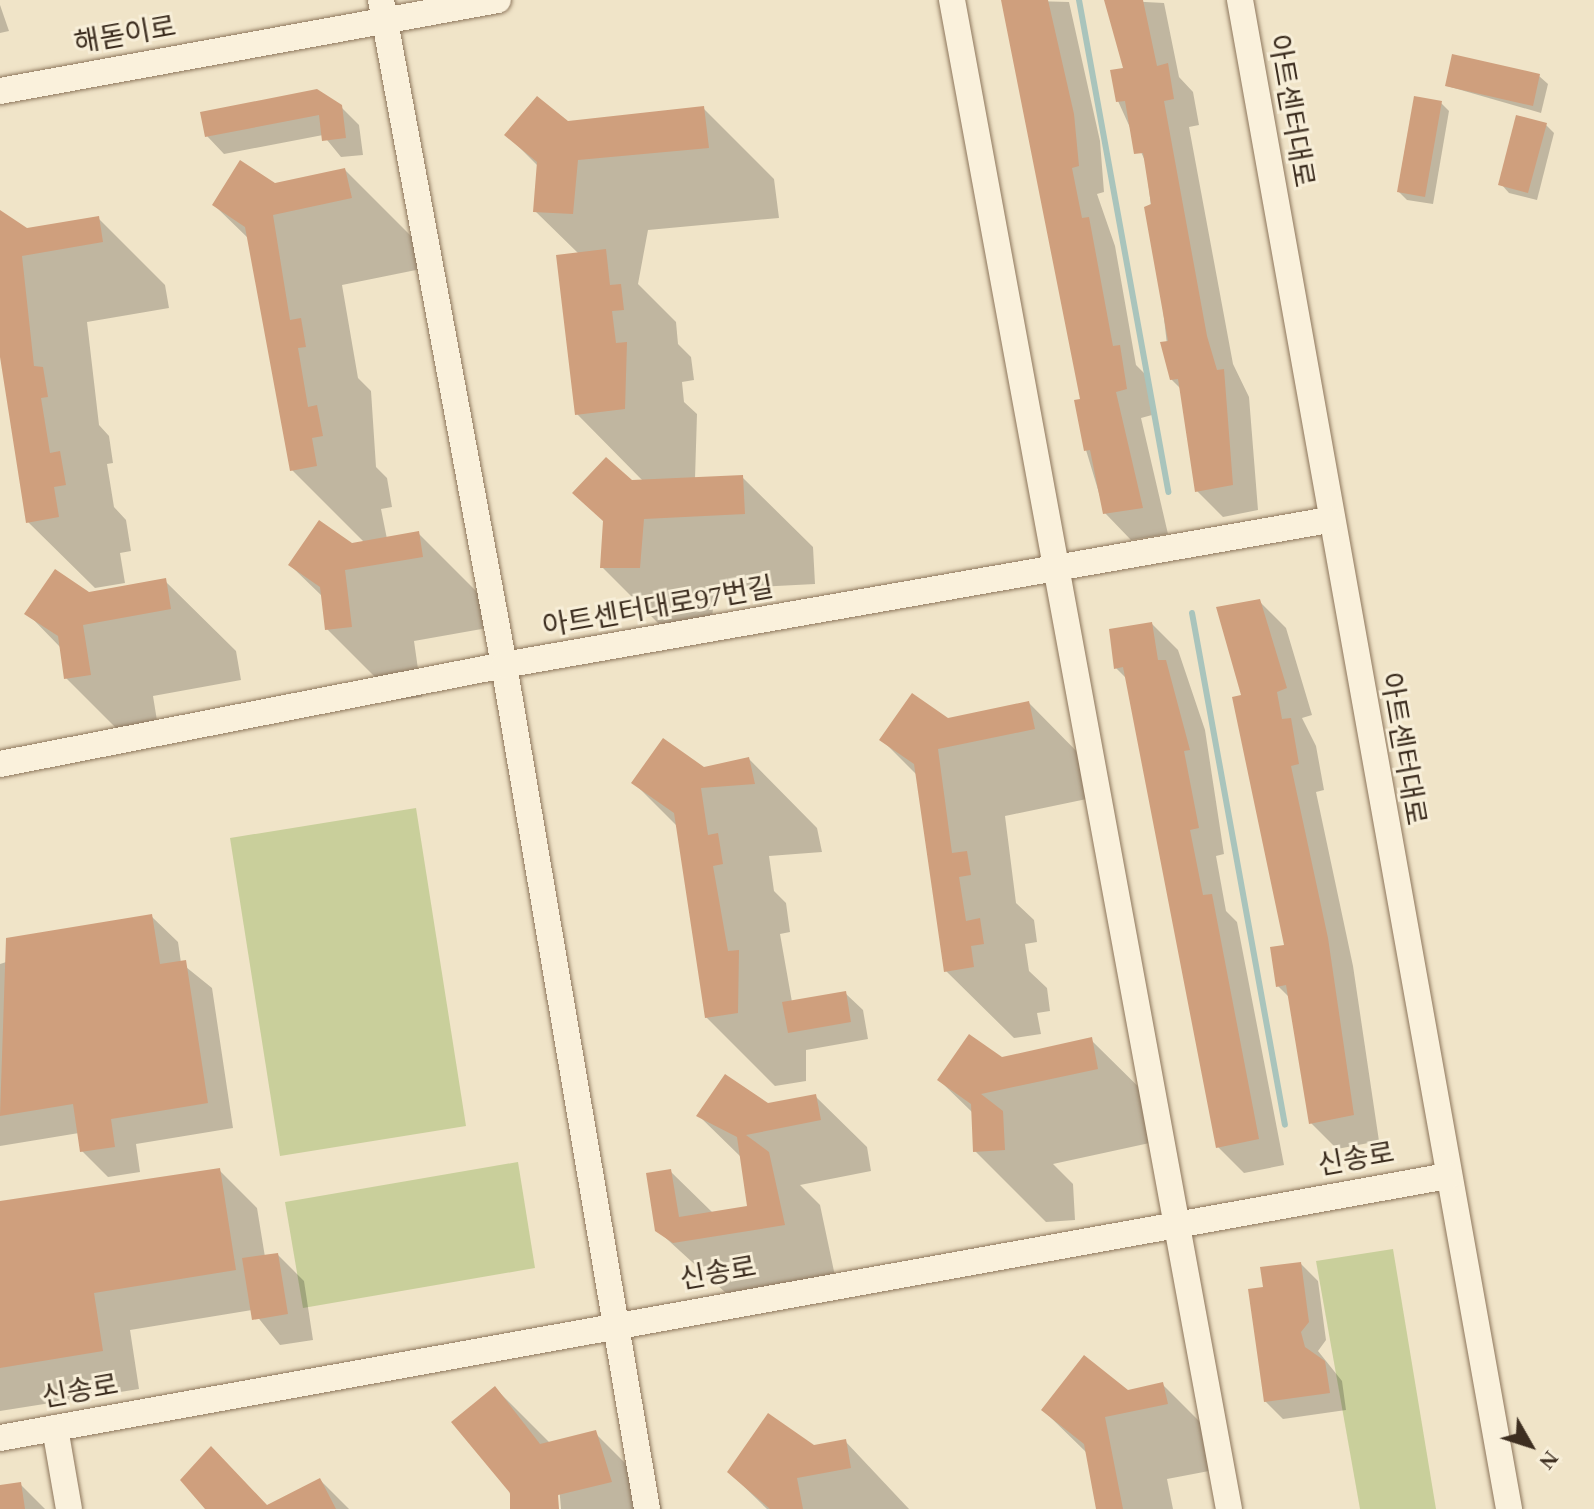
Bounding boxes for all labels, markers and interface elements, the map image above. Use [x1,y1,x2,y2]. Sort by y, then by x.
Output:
street label: 해돋이로 [71,10,179,60]
street label: 아트센터대로 [1261,32,1321,190]
street label: 아트센터대로97번길 [540,570,776,644]
street label: 아트센터대로 [1373,670,1433,828]
street label: 신송로 [1315,1136,1397,1182]
street label: 신송로 [677,1250,759,1296]
street label: 신송로 [39,1368,121,1414]
north arrow [1490,1405,1570,1485]
text: N [1534,1446,1564,1474]

